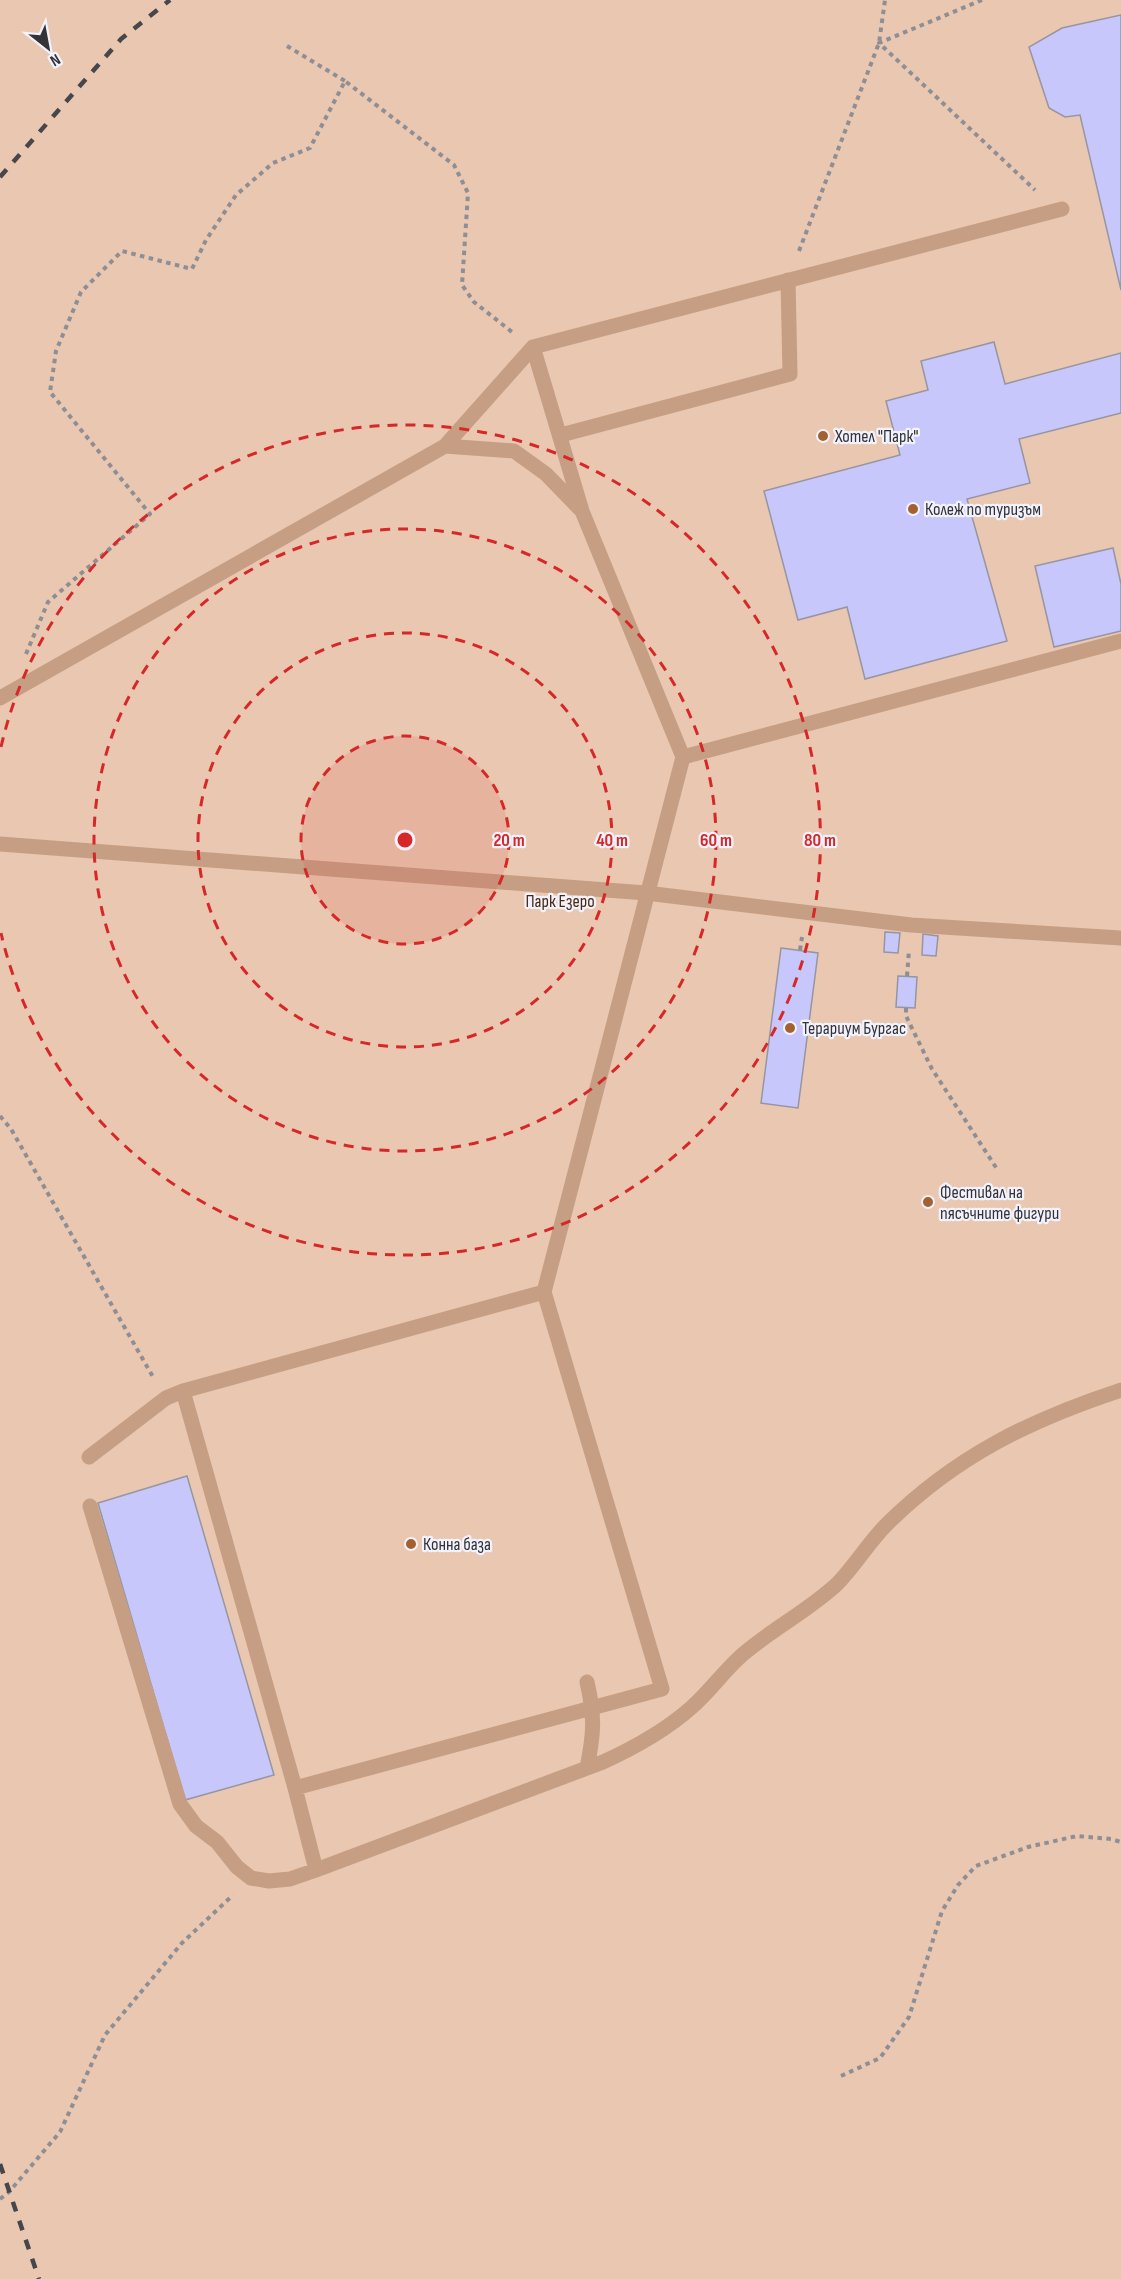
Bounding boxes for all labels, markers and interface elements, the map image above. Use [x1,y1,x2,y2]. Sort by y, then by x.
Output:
north arrow [18,18,78,78]
text: N [46,49,64,70]
place label: Хотел "Парк" [834,426,918,447]
marker: Хотел "Парк" [816,429,830,443]
place label: Колеж по туризъм [925,499,1041,520]
marker: Колеж по туризъм [906,502,920,516]
centre of rings [395,830,415,850]
text: 20 m [493,830,525,851]
text: 40 m [596,830,628,851]
text: 60 m [700,830,732,851]
text: 80 m [804,830,836,851]
park label: Парк Езеро [525,891,595,912]
place label: Терариум Бургас [802,1018,906,1039]
marker: Терариум Бургас [783,1021,797,1035]
place label: Фестивал на пясъчните фигури [940,1182,1059,1224]
marker: Фестивал на пясъчните фигури [921,1195,935,1209]
place label: Конна база [423,1534,491,1555]
marker: Конна база [404,1537,418,1551]

